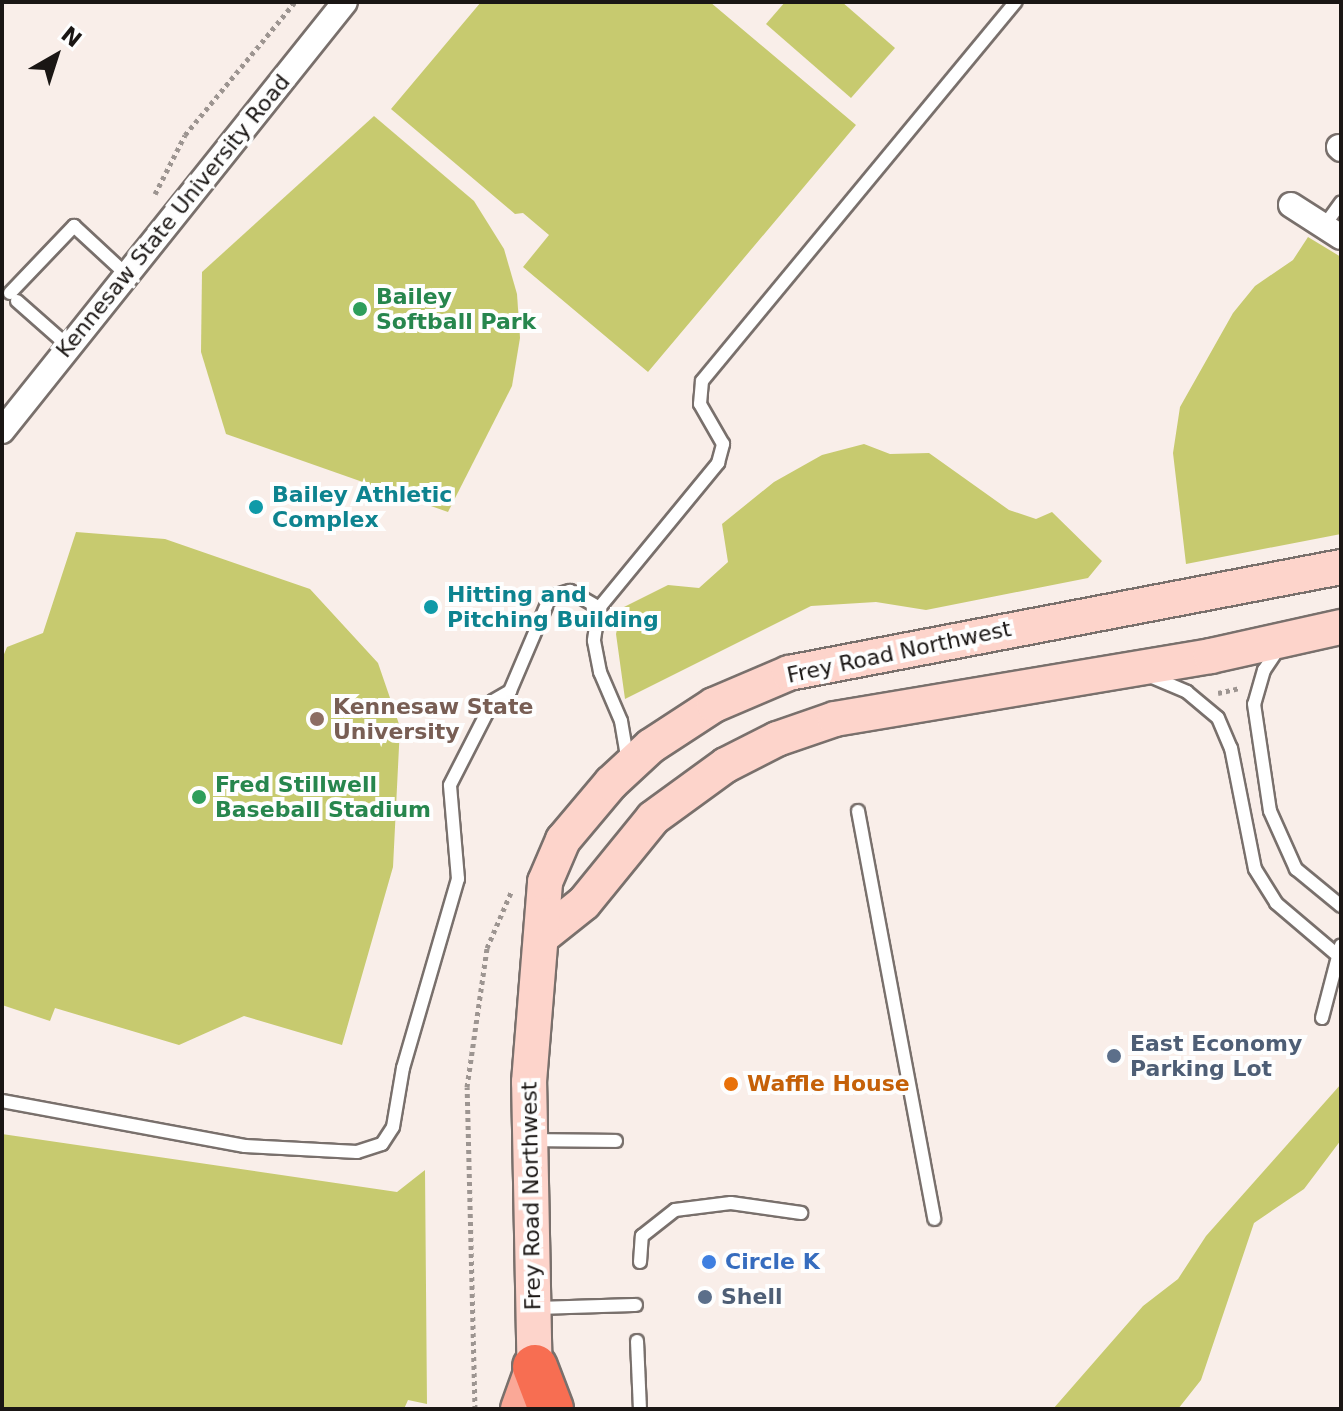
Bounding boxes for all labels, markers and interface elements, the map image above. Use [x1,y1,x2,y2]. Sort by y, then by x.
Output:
north arrow [16,16,96,96]
text: N [56,21,86,52]
street label: Kennesaw State University Road [51,69,295,363]
place label: Bailey Softball Park [376,283,536,334]
marker: Bailey Softball Park [351,300,369,318]
place label: Bailey Athletic Complex [272,481,452,532]
marker: Bailey Athletic Complex [247,498,265,516]
place label: Hitting and Pitching Building [447,581,659,632]
marker: Hitting and Pitching Building [422,598,440,616]
street label: Frey Road Northwest [784,615,1014,689]
place label: Kennesaw State University [333,693,533,744]
marker: Kennesaw State University [308,710,326,728]
place label: Fred Stillwell Baseball Stadium [215,771,431,822]
marker: Fred Stillwell Baseball Stadium [190,788,208,806]
place label: East Economy Parking Lot [1130,1030,1302,1082]
marker: East Economy Parking Lot [1105,1047,1123,1065]
place label: Waffle House [747,1071,910,1097]
marker: Waffle House [722,1075,740,1093]
street label: Frey Road Northwest [516,1082,546,1310]
place label: Circle K [725,1249,820,1275]
marker: Circle K [700,1253,718,1271]
place label: Shell [721,1284,783,1310]
marker: Shell [696,1288,714,1306]

